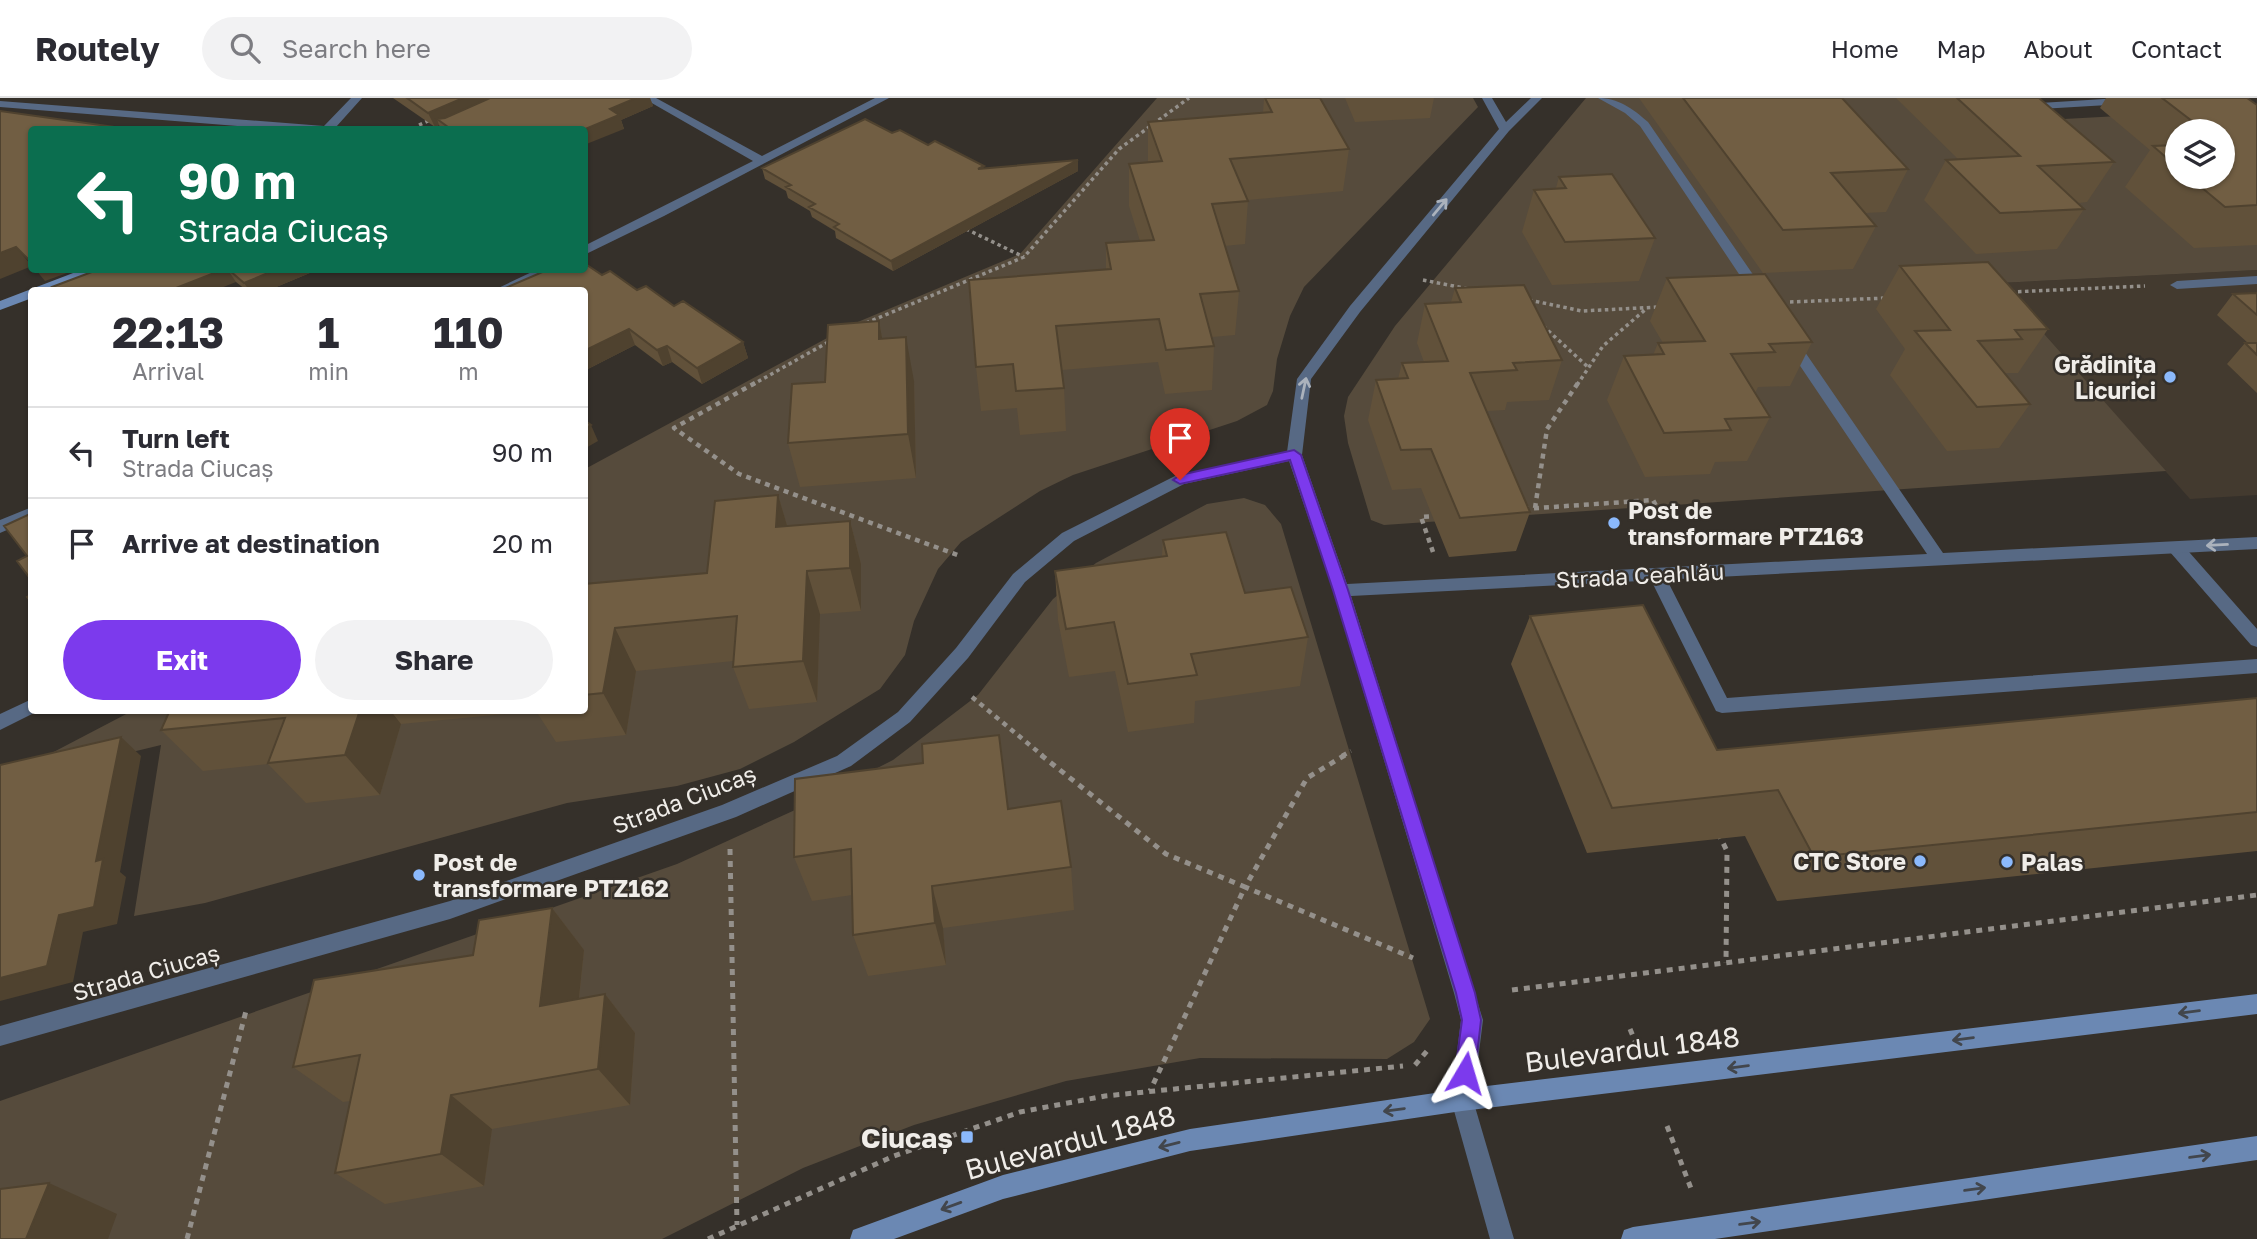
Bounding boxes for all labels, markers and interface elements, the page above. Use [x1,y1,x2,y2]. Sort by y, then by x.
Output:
search box [202,17,692,80]
text: Routely [35,29,160,68]
icon: search [226,29,264,67]
text: Search here [282,33,431,64]
text: Home [1831,34,1899,63]
text: Map [1937,34,1986,63]
text: About [2024,34,2093,63]
text: Contact [2131,34,2222,63]
map controls [2165,119,2235,189]
button: layers [2165,119,2235,189]
text: 90 m [178,151,296,210]
icon: left [63,154,154,245]
one-way arrow [1432,199,1448,217]
text: Strada Ciucaș [178,211,389,249]
text: 22:13 [112,307,224,357]
text: 1 [318,307,340,357]
text: 110 [433,307,504,357]
place label: Grădinița Licurici [2054,350,2156,404]
text: Arrival [132,357,204,385]
text: min [308,357,349,385]
text: m [458,357,479,385]
marker: Grădinița Licurici [2162,369,2178,385]
one-way arrow [1298,377,1311,399]
pin [1150,408,1210,480]
icon: arrive [1161,419,1199,457]
text: Turn left [122,423,230,454]
icon: left [63,434,101,472]
text: 90 m [492,437,553,468]
text: Strada Ciucaș [122,454,274,482]
place label: Post de transformare PTZ163 [1628,496,1864,550]
marker: Post de transformare PTZ163 [1606,515,1622,531]
icon: arrive [63,525,101,563]
text: Arrive at destination [122,528,380,559]
text: 20 m [492,528,553,559]
one-way arrow [2205,539,2228,552]
street label: Strada Ceahlău [1555,557,1725,593]
button: Exit [63,620,301,700]
button: Share [315,620,553,700]
street label: Strada Ciucaș [608,759,760,840]
place label: CTC Store [1793,847,1906,875]
place label: Post de transformare PTZ162 [433,848,669,902]
place label: Palas [2021,848,2083,876]
marker: CTC Store [1912,853,1928,869]
marker: Palas [1999,854,2015,870]
marker: Post de transformare PTZ162 [411,867,427,883]
street label: Strada Ciucaș [69,938,223,1007]
one-way arrow [2178,1006,2201,1019]
street label: Bulevardul 1848 [1523,1019,1741,1079]
one-way arrow [1953,1033,1975,1046]
position arrow [1428,1036,1502,1110]
one-way arrow [1727,1060,1749,1073]
street label: Bulevardul 1848 [961,1098,1179,1186]
one-way arrow [1383,1104,1406,1117]
place label: Ciucaș [861,1121,953,1154]
marker: Ciucaș [959,1129,975,1145]
one-way arrow [1159,1139,1181,1152]
one-way arrow [2188,1149,2211,1162]
one-way arrow [1963,1183,1986,1196]
one-way arrow [940,1201,962,1213]
one-way arrow [1738,1216,1760,1229]

